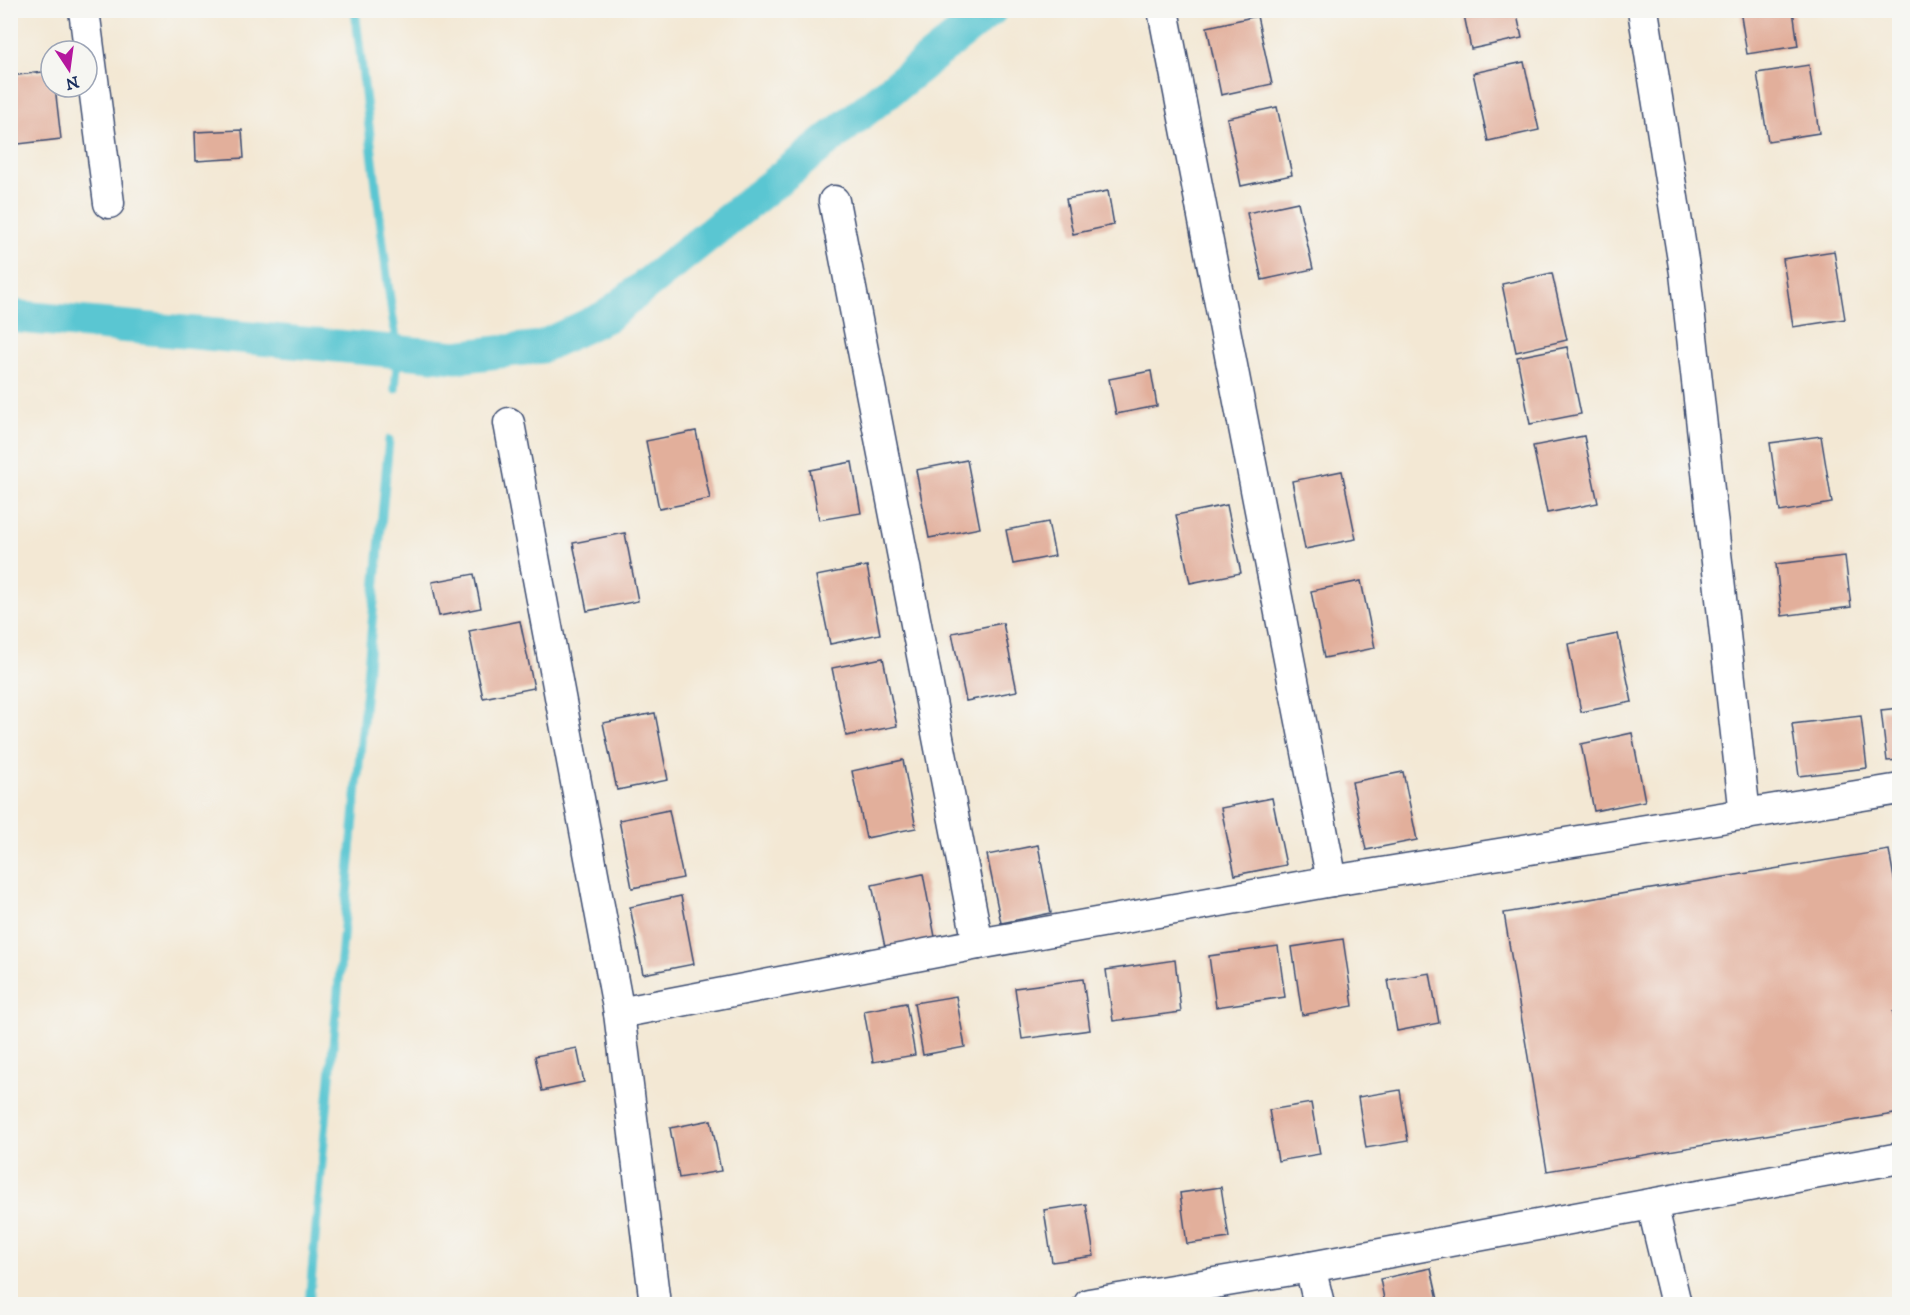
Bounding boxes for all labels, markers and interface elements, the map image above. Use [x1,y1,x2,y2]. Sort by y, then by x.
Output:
north arrow [39,39,99,99]
text: N [63,71,81,94]

